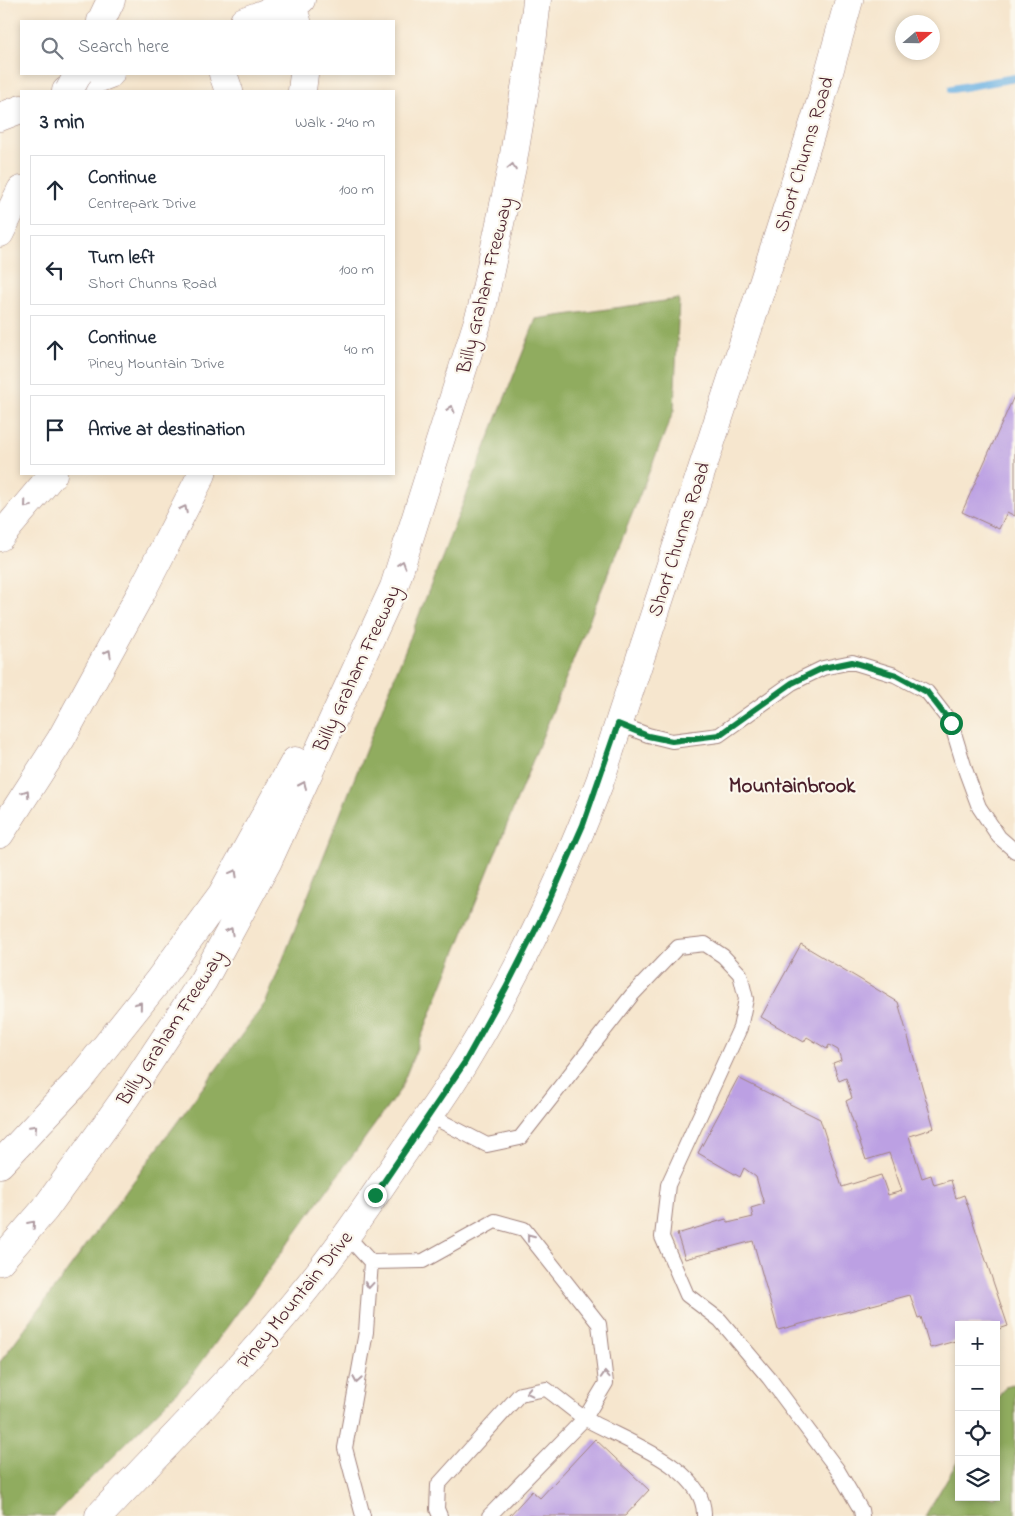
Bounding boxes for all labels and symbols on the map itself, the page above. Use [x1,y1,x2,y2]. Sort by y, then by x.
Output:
north arrow [895,15,940,60]
street label: Short Chunns Road [768,74,843,236]
one-way arrow [507,162,517,171]
street label: Billy Graham Freeway [450,194,522,378]
one-way arrow [446,405,456,414]
street label: Short Chunns Road [642,459,719,621]
one-way arrow [23,500,32,509]
one-way arrow [178,505,188,514]
one-way arrow [396,560,406,568]
street label: Billy Graham Freeway [307,581,410,758]
one-way arrow [102,649,112,658]
route start [940,712,963,735]
district label: Mountainbrook [729,772,856,802]
one-way arrow [296,781,307,790]
one-way arrow [20,789,30,798]
one-way arrow [227,869,237,878]
one-way arrow [224,927,234,936]
street label: Billy Graham Freeway [110,945,233,1113]
one-way arrow [134,1002,142,1011]
one-way arrow [28,1125,37,1134]
route end [364,1184,387,1207]
one-way arrow [26,1221,35,1230]
street label: Piney Mountain Drive [231,1225,361,1376]
one-way arrow [527,1233,536,1242]
one-way arrow [364,1281,375,1289]
one-way arrow [599,1371,610,1379]
one-way arrow [353,1375,363,1384]
one-way arrow [524,1386,533,1397]

